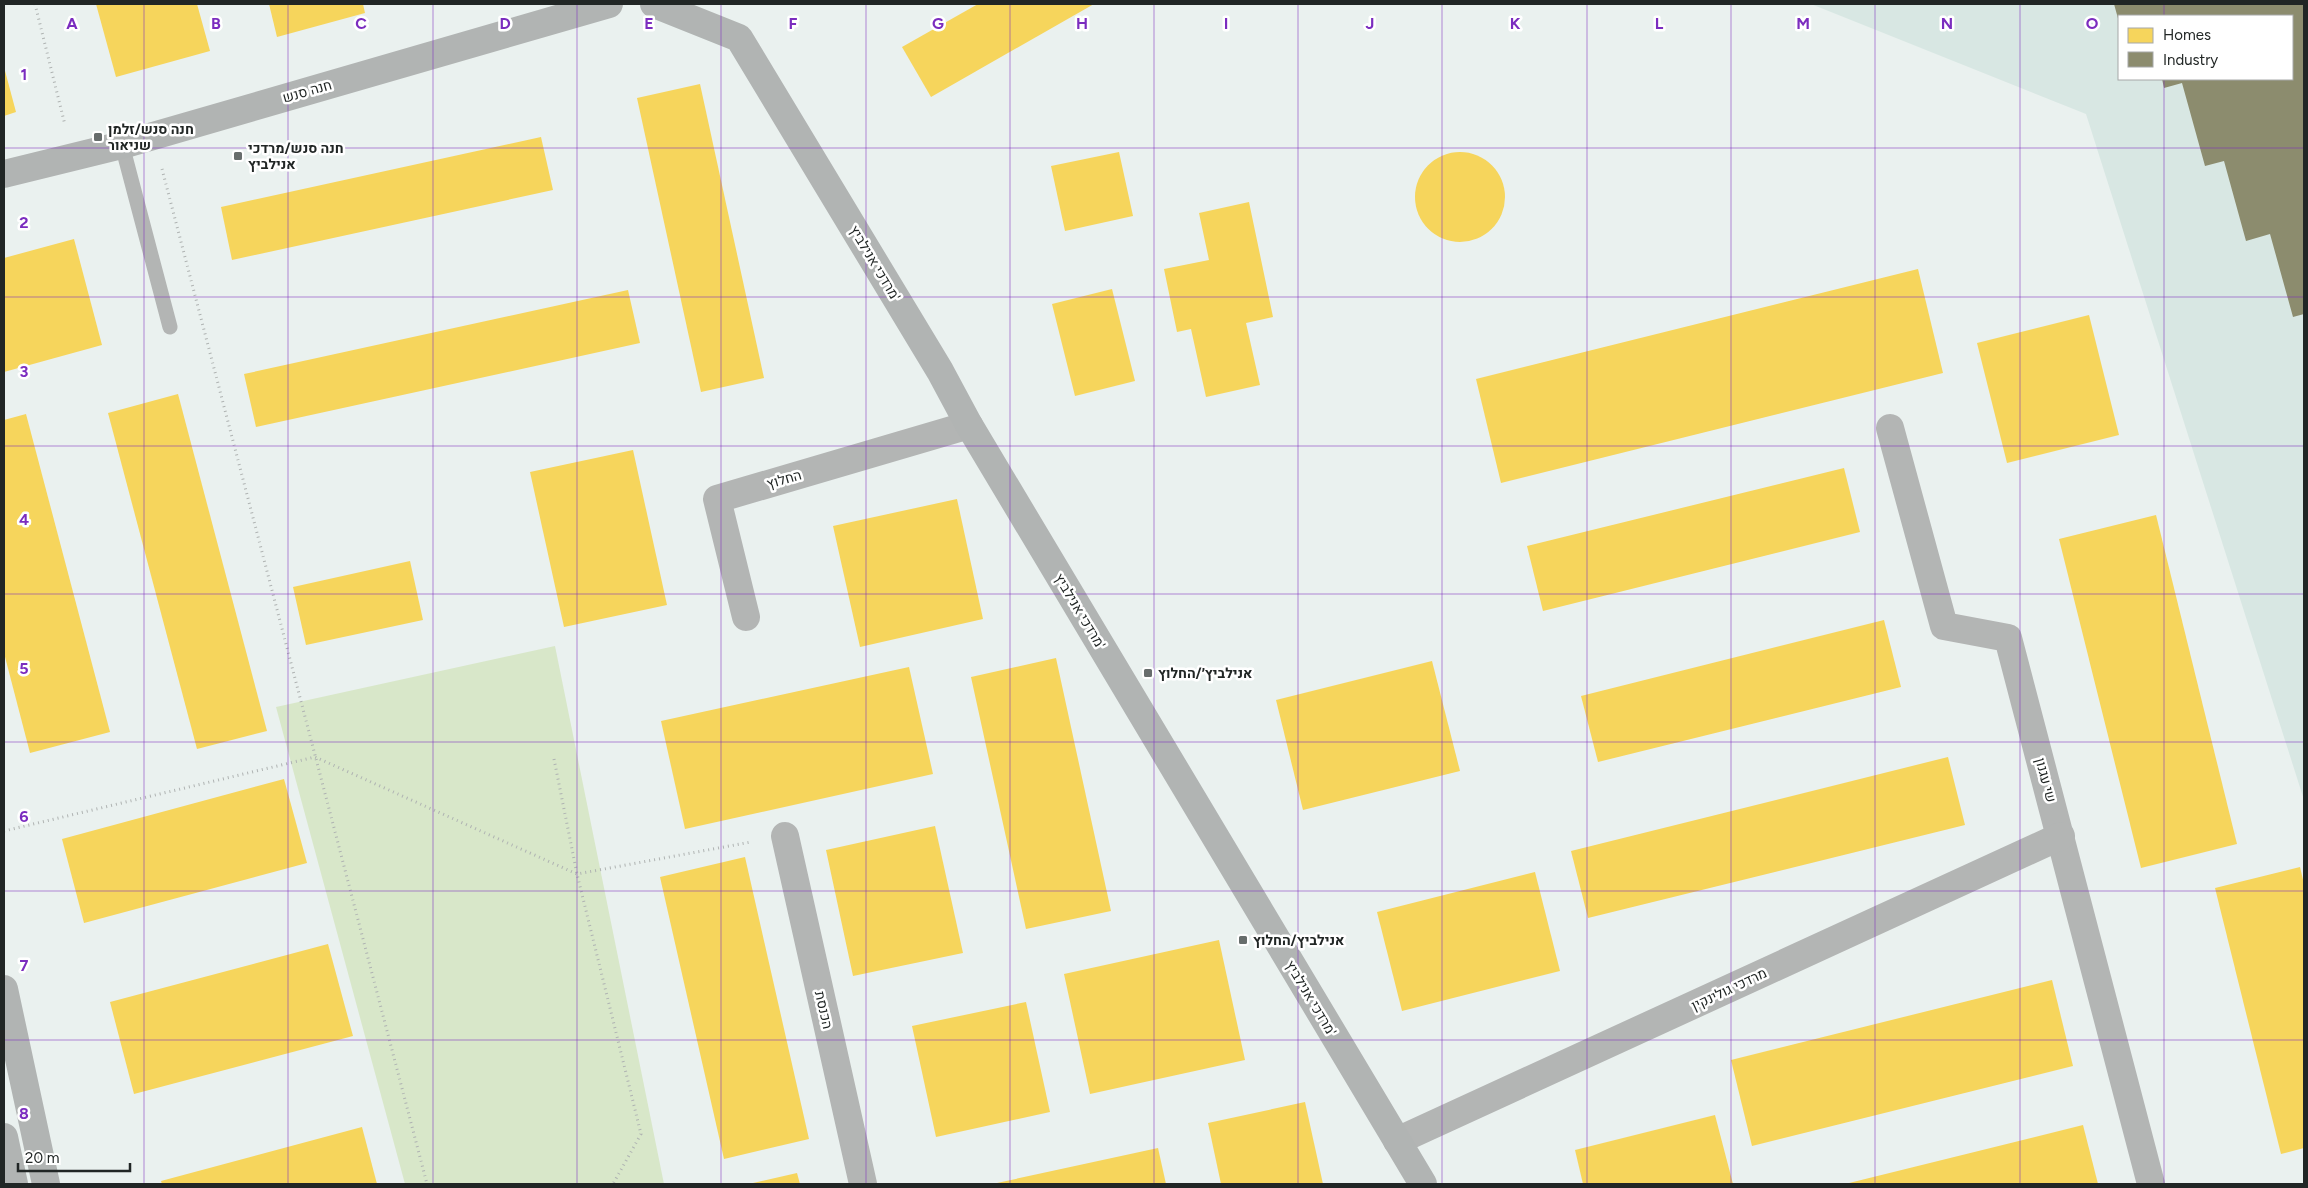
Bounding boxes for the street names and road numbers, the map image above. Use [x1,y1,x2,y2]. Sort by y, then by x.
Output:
street label: חנה סנש [281,76,334,107]
street label: מרדכי אנילביץ' [845,222,904,304]
street label: החלוץ [765,466,804,493]
street label: מרדכי אנילביץ' [1050,570,1109,652]
street label: שי עגנון [2031,756,2060,804]
street label: מרדכי אנילביץ' [1281,957,1340,1039]
street label: מרדכי גולינקין [1689,965,1770,1014]
street label: הכנסת [811,989,836,1031]

